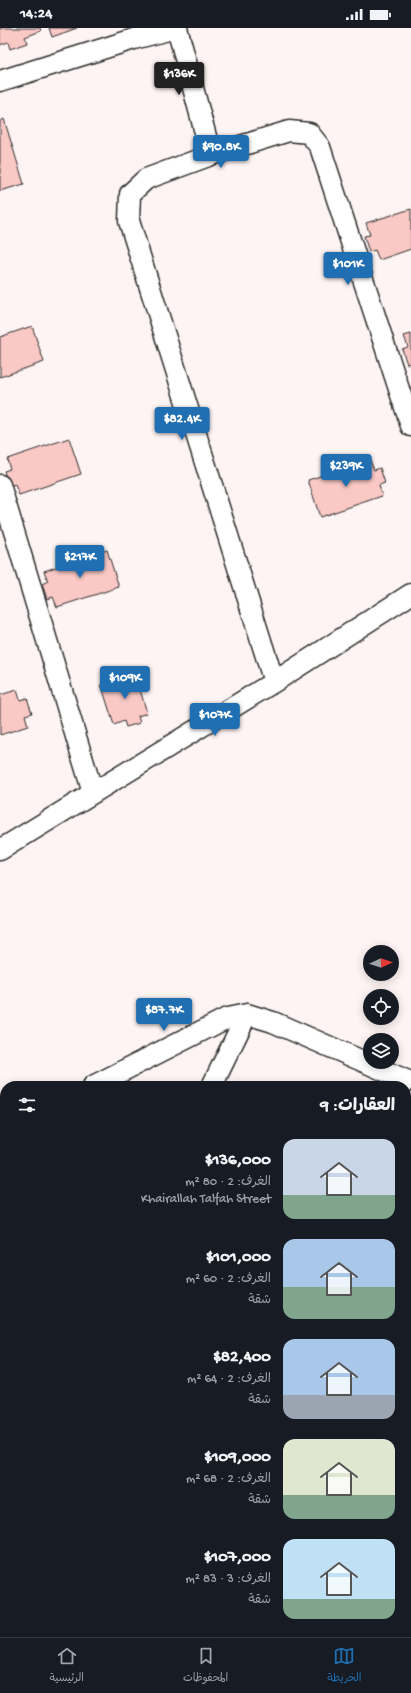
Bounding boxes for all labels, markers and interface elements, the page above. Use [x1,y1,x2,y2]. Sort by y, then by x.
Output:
text: 14:24 [20,5,52,23]
pin: $136K [151,62,207,96]
text: $136K [163,67,195,82]
pin: $90.8K [188,135,254,169]
text: $90.8K [202,140,240,155]
pin: $101K [320,252,376,286]
text: $101K [333,257,363,272]
pin: $82.4K [149,407,215,441]
text: $82.4K [164,412,200,427]
pin: $239K [318,454,374,488]
text: $239K [330,459,362,474]
pin: $217K [52,545,108,579]
text: $217K [64,550,96,565]
pin: $109K [97,666,153,700]
text: $109K [109,671,141,686]
pin: $107K [187,703,243,737]
text: $107K [199,708,231,723]
north arrow [363,945,399,981]
map controls [363,945,399,1069]
button: locate [363,989,399,1025]
pin: $87.7K [131,998,197,1032]
text: $87.7K [145,1003,183,1018]
button: layers [363,1033,399,1069]
icon: filters [16,1094,38,1116]
text: العقارات: 9 [320,1097,395,1117]
text: $136,000 [205,1151,271,1171]
icon: home [315,1155,363,1203]
text: الغرف: 2 · 80 m² [185,1175,271,1190]
text: Khairallah Talfah Street [141,1192,271,1207]
text: $101,000 [206,1248,271,1268]
icon: home [315,1255,363,1303]
text: الغرف: 2 · 60 m² [186,1272,271,1287]
text: شقة [248,1293,271,1308]
text: $82,400 [213,1348,271,1368]
icon: home [315,1355,363,1403]
text: الغرف: 2 · 64 m² [187,1372,271,1387]
text: شقة [248,1393,271,1408]
text: $109,000 [204,1448,271,1468]
icon: home [315,1455,363,1503]
text: الغرف: 2 · 68 m² [186,1472,271,1487]
text: شقة [248,1493,271,1508]
text: $107,000 [204,1548,271,1568]
icon: home [315,1555,363,1603]
text: الغرف: 3 · 83 m² [186,1572,271,1587]
text: شقة [248,1593,271,1608]
tab: الرئيسية [50,1645,84,1687]
tab: المحفوظات [183,1645,228,1687]
tab: الخريطة [327,1645,362,1687]

